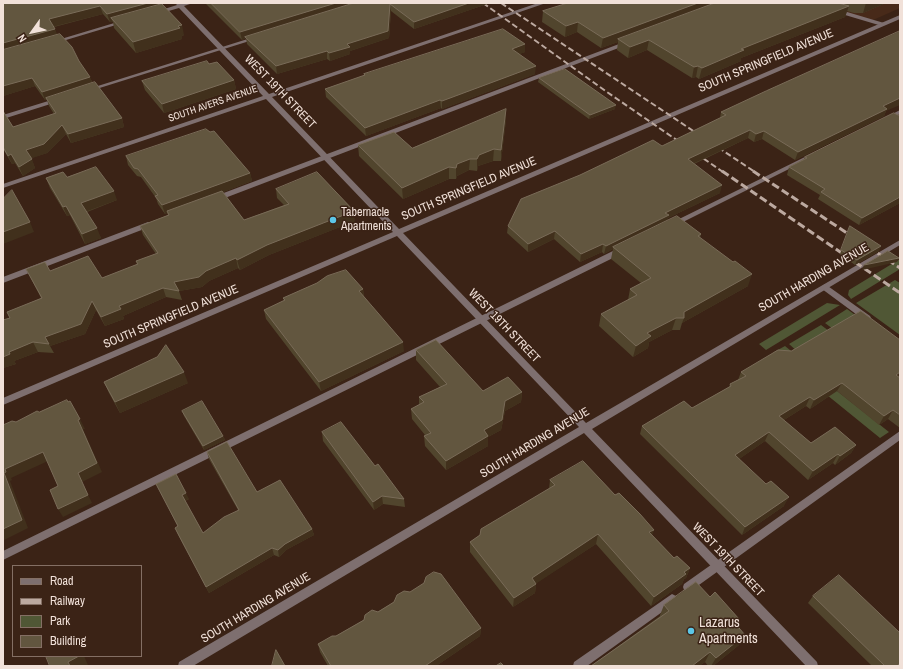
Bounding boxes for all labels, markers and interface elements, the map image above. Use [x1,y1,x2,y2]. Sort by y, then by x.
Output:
north arrow [12,12,52,52]
street label: SOUTH SPRINGFIELD AVENUE [696,26,836,96]
text: N [14,32,30,45]
street label: WEST 19TH STREET [241,52,319,132]
street label: SOUTH AVERS AVENUE [167,83,259,125]
street label: SOUTH SPRINGFIELD AVENUE [399,154,539,224]
place label: Tabernacle Apartments [341,206,391,234]
marker: Tabernacle Apartments [328,215,338,225]
street label: SOUTH HARDING AVENUE [756,241,872,315]
street label: SOUTH SPRINGFIELD AVENUE [101,282,241,352]
street label: WEST 19TH STREET [465,286,543,366]
street label: SOUTH HARDING AVENUE [478,405,592,481]
street label: WEST 19TH STREET [689,520,767,600]
legend [12,565,142,657]
street label: SOUTH HARDING AVENUE [199,570,313,646]
text: Road [50,573,74,589]
text: Railway [50,593,85,609]
text: Park [50,613,70,629]
place label: Lazarus Apartments [699,615,758,648]
marker: Lazarus Apartments [686,626,696,636]
text: Building [50,633,86,649]

